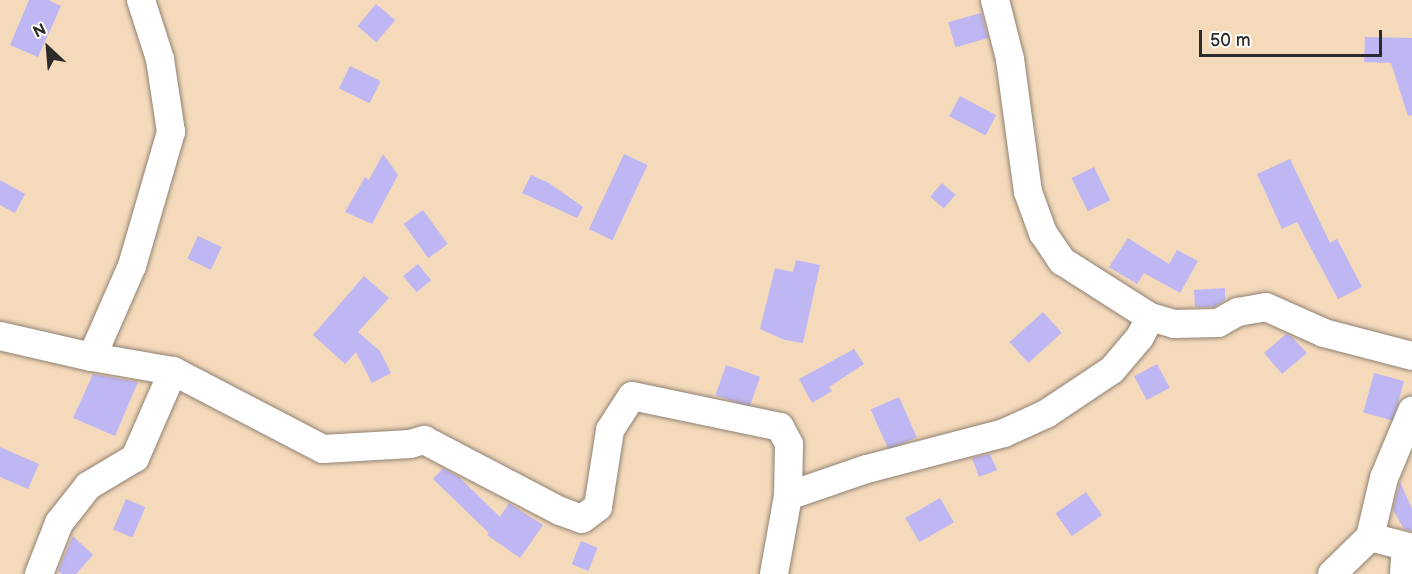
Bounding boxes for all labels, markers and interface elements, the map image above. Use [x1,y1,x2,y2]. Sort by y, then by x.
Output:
north arrow [18,18,78,78]
scale bar [1202,18,1385,56]
text: N [30,20,49,43]
text: 50 m [1210,30,1251,51]

